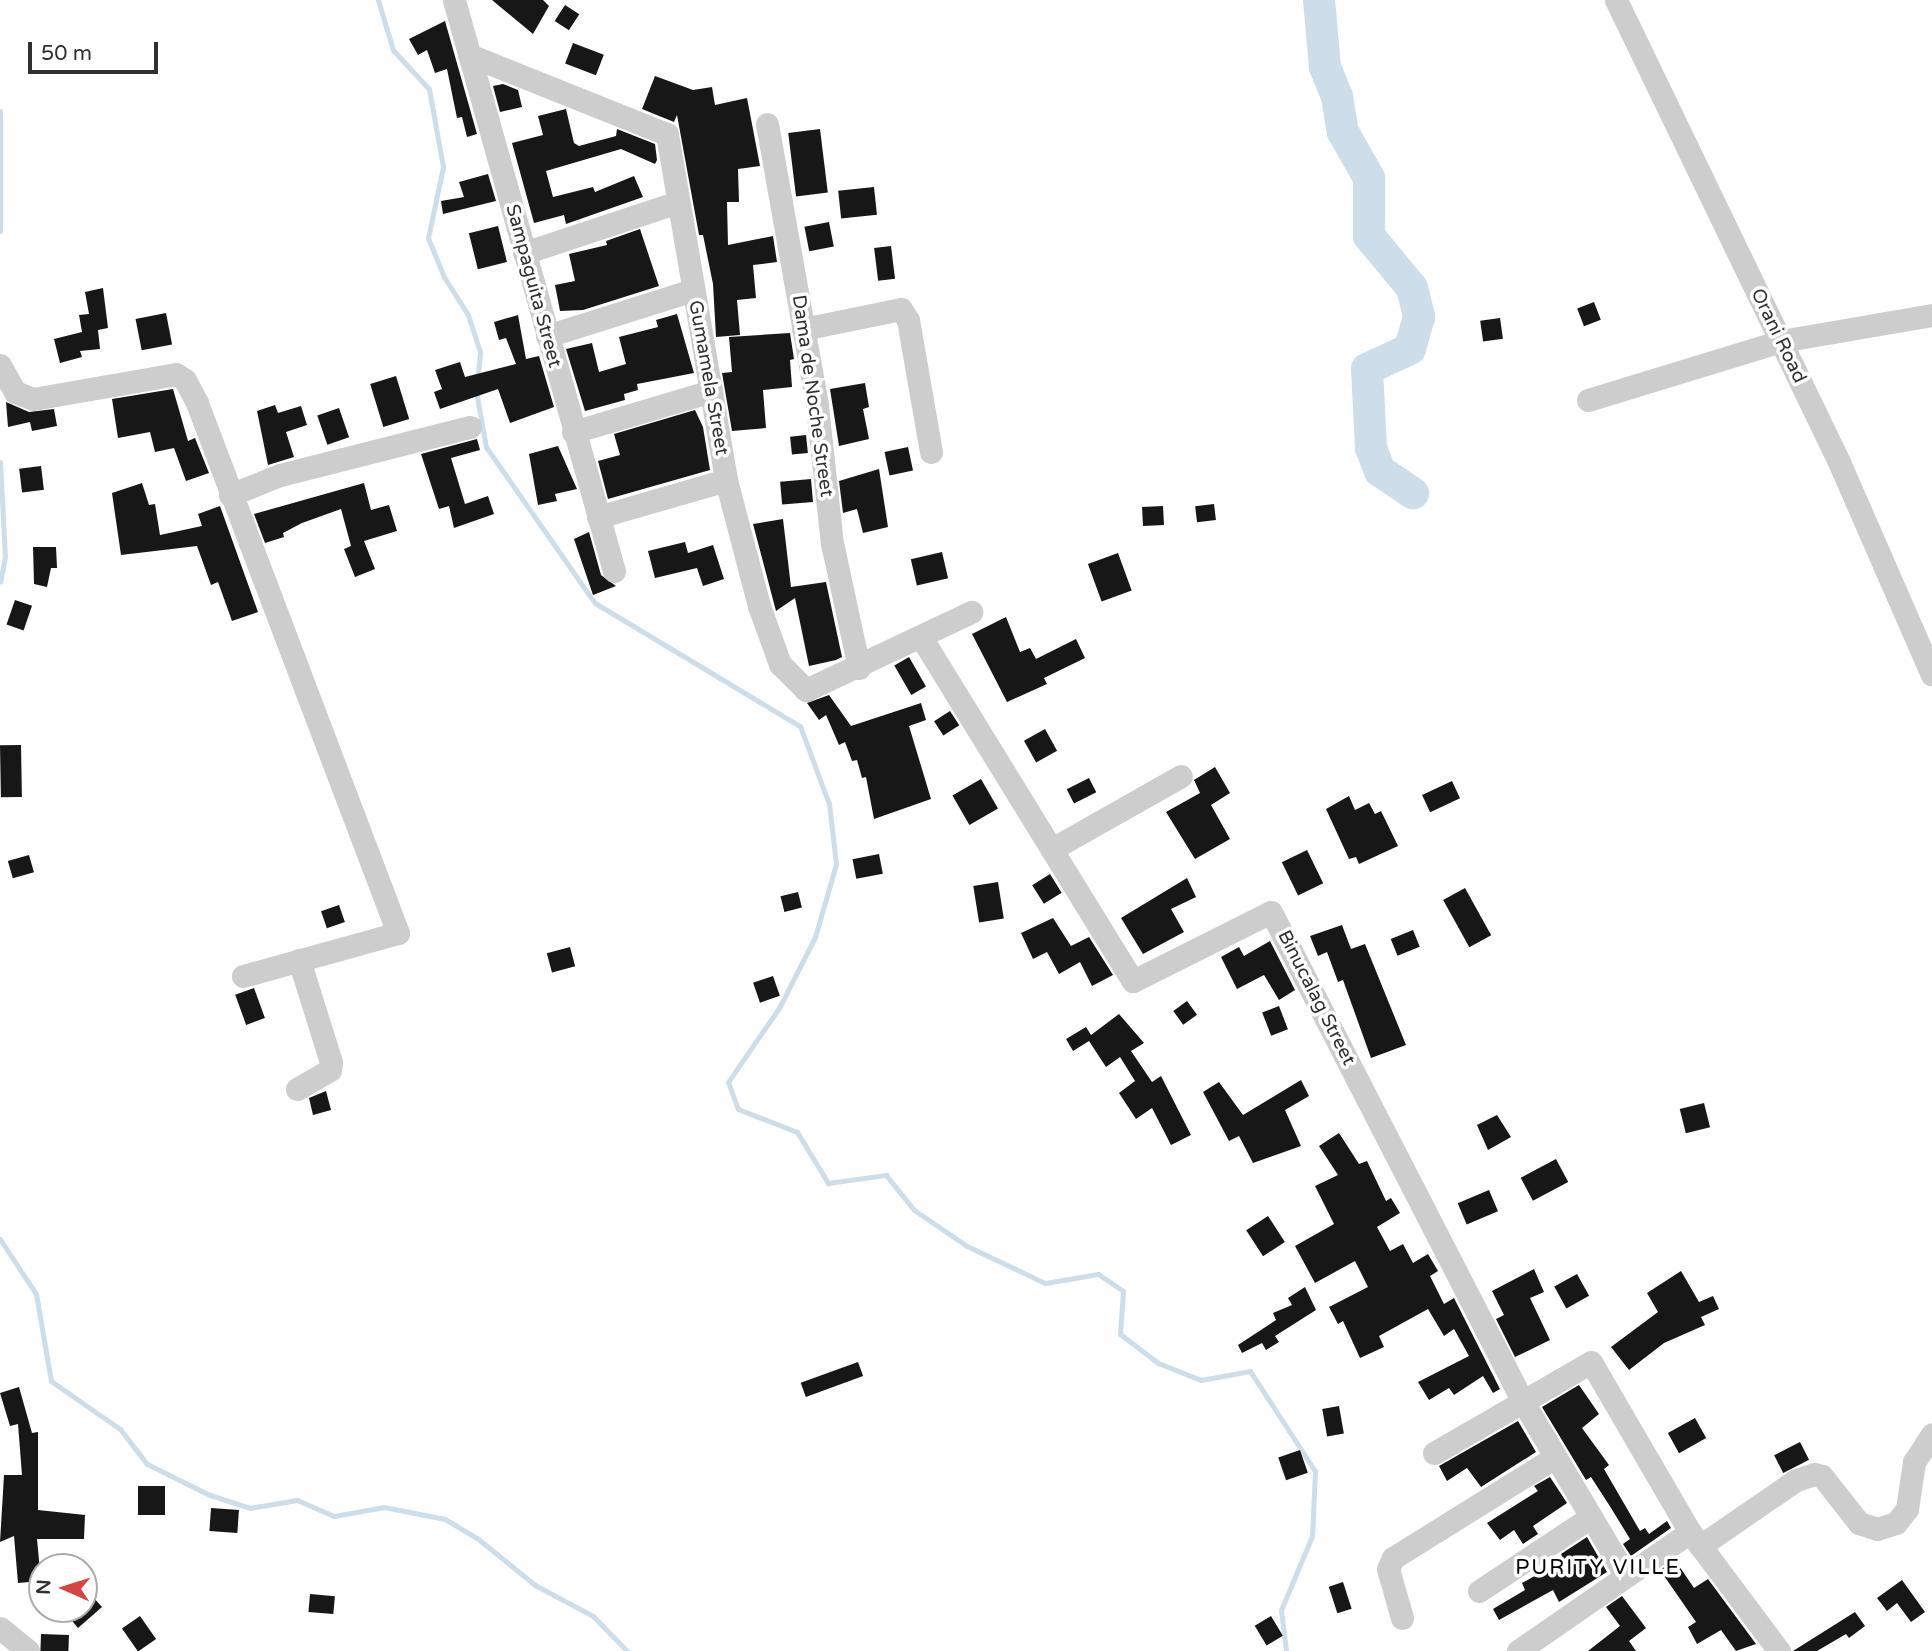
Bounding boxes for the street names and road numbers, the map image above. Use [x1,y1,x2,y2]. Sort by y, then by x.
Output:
street label: Sampaguita Street [500,202,566,370]
street label: Orani Road [1745,285,1811,387]
street label: Dama de Noche Street [787,294,837,498]
street label: Gumamela Street [683,299,733,457]
street label: Binucalag Street [1272,927,1360,1069]

